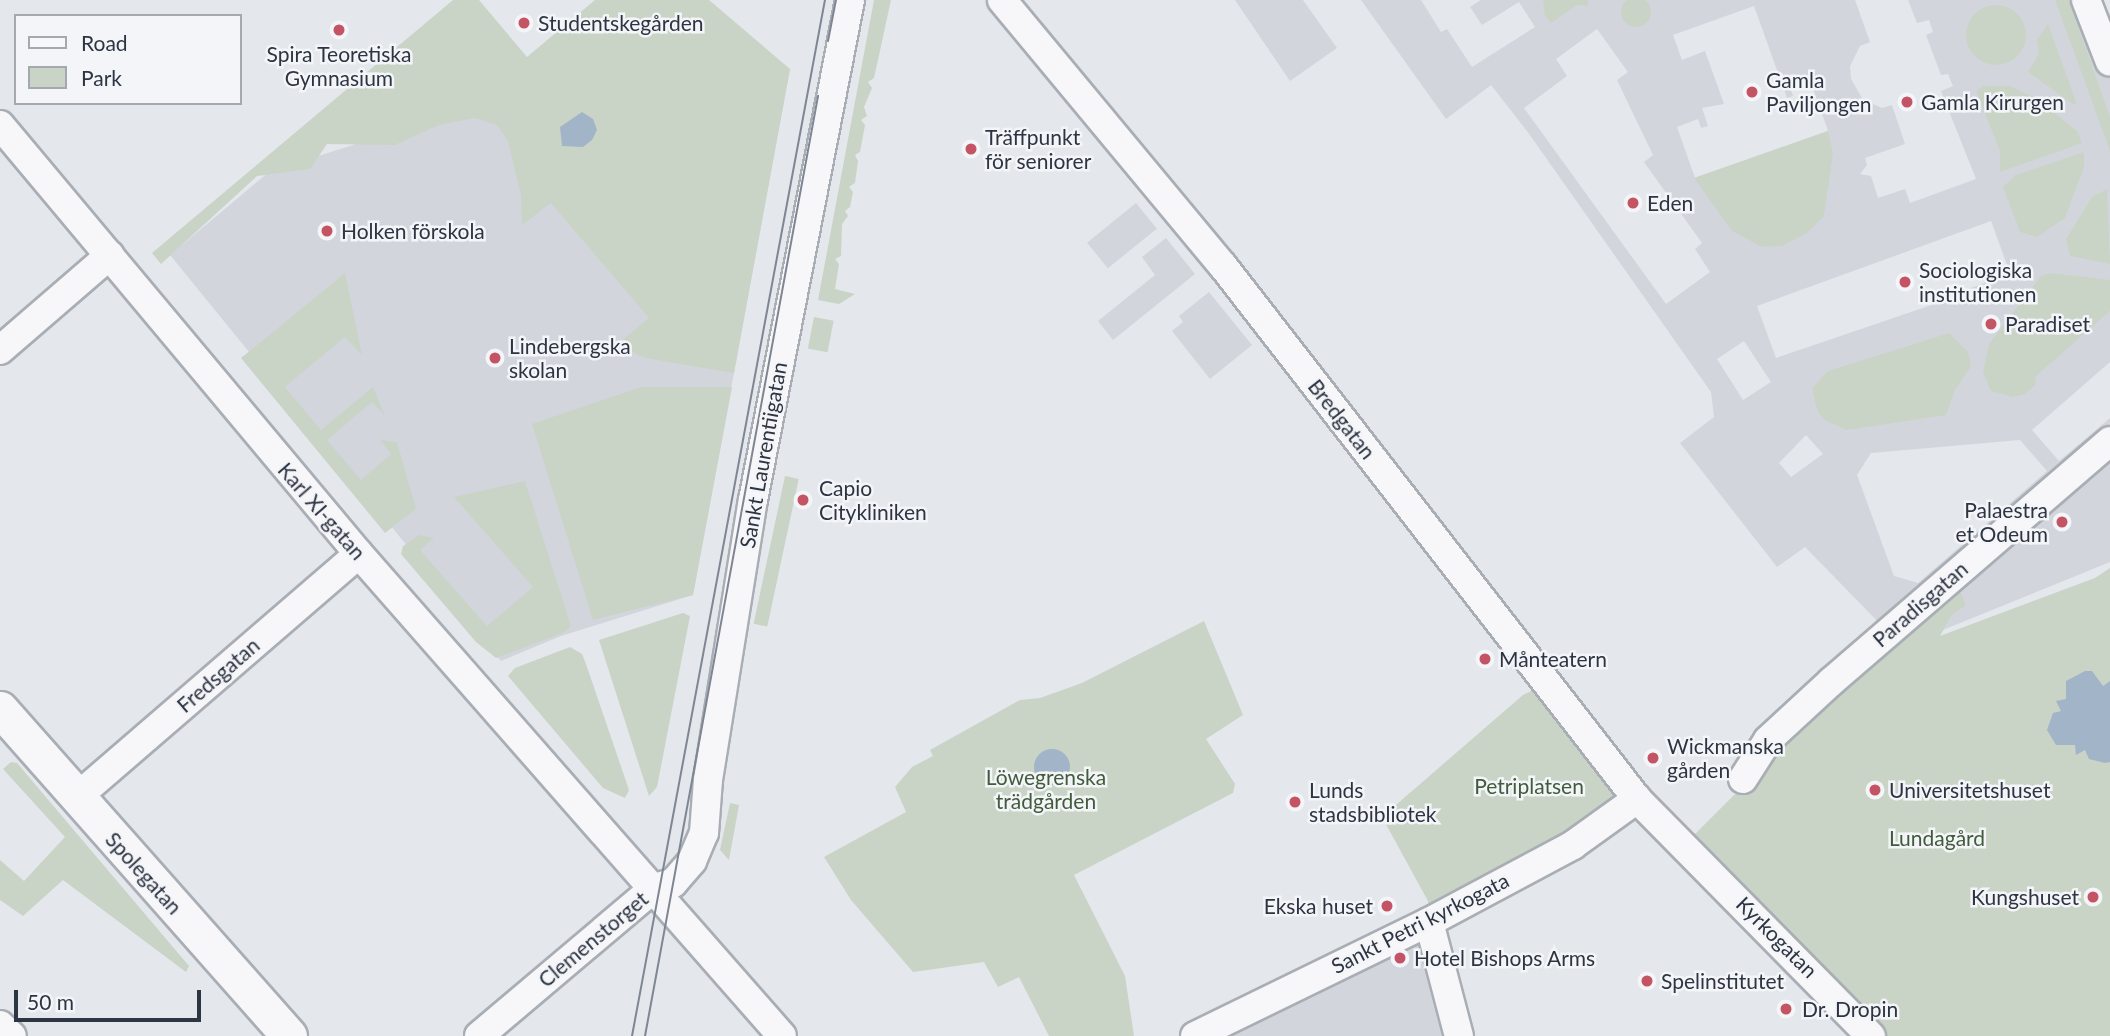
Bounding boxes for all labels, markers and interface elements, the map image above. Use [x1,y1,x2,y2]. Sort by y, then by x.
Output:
place label: Studentskegården [538,10,704,36]
legend [14,14,242,105]
marker: Studentskegården [516,15,532,31]
marker: Spira Teoretiska Gymnasium [331,22,347,38]
text: Road [81,30,128,55]
place label: Spira Teoretiska Gymnasium [266,41,412,91]
text: Park [81,65,122,90]
place label: Gamla Paviljongen [1766,67,1872,117]
marker: Gamla Paviljongen [1744,84,1760,100]
place label: Gamla Kirurgen [1921,89,2064,115]
marker: Gamla Kirurgen [1899,94,1915,110]
place label: Träffpunkt för seniorer [985,124,1092,174]
marker: Träffpunkt för seniorer [963,141,979,157]
place label: Eden [1647,190,1693,216]
marker: Eden [1625,195,1641,211]
place label: Holken förskola [341,218,485,244]
marker: Holken förskola [319,223,335,239]
place label: Sociologiska institutionen [1919,257,2036,307]
marker: Sociologiska institutionen [1897,274,1913,290]
place label: Paradiset [2005,311,2090,337]
marker: Paradiset [1983,316,1999,332]
place label: Lindebergska skolan [509,333,631,383]
marker: Lindebergska skolan [487,350,503,366]
street label: Sankt Laurentiigatan [734,360,792,550]
street label: Bredgatan [1303,374,1381,464]
street label: Karl XI-gatan [273,457,371,565]
place label: Capio Citykliniken [819,475,927,525]
marker: Capio Citykliniken [793,490,813,510]
place label: Palaestra et Odeum [1956,497,2048,547]
marker: Palaestra et Odeum [2054,514,2070,530]
street label: Paradisgatan [1867,556,1973,652]
street label: Fredsgatan [172,632,264,718]
place label: Månteatern [1499,646,1607,672]
marker: Månteatern [1477,651,1493,667]
place label: Wickmanska gården [1667,733,1784,783]
marker: Wickmanska gården [1645,750,1661,766]
park label: Löwegrenska trädgården [986,764,1106,814]
park label: Petriplatsen [1474,773,1584,799]
place label: Lunds stadsbibliotek [1309,777,1436,827]
place label: Universitetshuset [1889,777,2050,803]
marker: Universitetshuset [1867,782,1883,798]
marker: Lunds stadsbibliotek [1287,794,1303,810]
park label: Lundagård [1889,825,1985,851]
street label: Spolegatan [101,827,187,919]
street label: Sankt Petri kyrkogata [1327,867,1513,979]
place label: Kungshuset [1971,884,2079,910]
street label: Clemenstorget [533,886,653,992]
marker: Kungshuset [2085,889,2101,905]
street label: Kyrkogatan [1731,891,1823,983]
place label: Ekska huset [1264,893,1373,919]
marker: Ekska huset [1379,898,1395,914]
place label: Hotel Bishops Arms [1414,945,1596,971]
marker: Hotel Bishops Arms [1392,950,1408,966]
place label: Spelinstitutet [1661,968,1784,994]
marker: Spelinstitutet [1639,973,1655,989]
scale bar [18,976,205,1020]
text: 50 m [27,989,74,1014]
place label: Dr. Dropin [1802,996,1898,1022]
marker: Dr. Dropin [1776,999,1796,1019]

